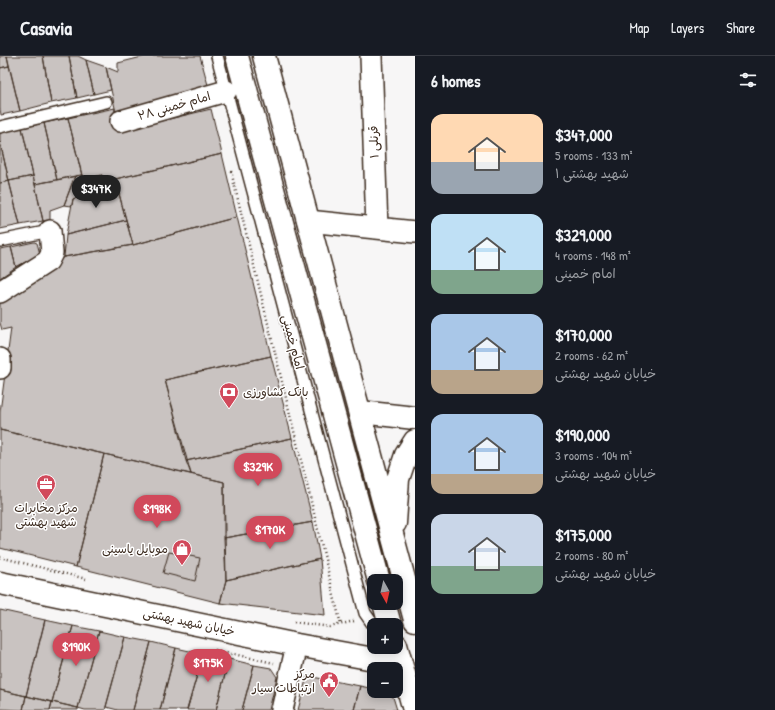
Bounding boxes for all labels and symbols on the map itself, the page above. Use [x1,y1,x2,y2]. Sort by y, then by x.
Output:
street label: امام خمینی ۲۸ [135,87,213,125]
street label: قرنلی ۱ [364,125,383,159]
pin: $347K [68,175,124,209]
street label: امام خمینی [277,313,309,371]
bank icon: بانک کشاورزی [218,381,240,409]
place label: بانک کشاورزی [243,383,309,400]
pin: $329K [230,453,286,487]
office icon: مرکز مخابرات شهید بهشتی [35,473,57,501]
pin: $198K [129,495,185,529]
place label: مرکز مخابرات شهید بهشتی [14,499,78,530]
pin: $170K [242,516,298,550]
shop icon: موبایل یاسینی [171,538,193,566]
place label: موبایل یاسینی [102,540,168,557]
north arrow [367,574,403,610]
street label: خیابان شهید بهشتی [142,603,237,640]
pin: $190K [48,633,104,667]
pin: $175K [180,649,236,683]
place label: مرکز ارتباطات سیار [251,665,315,696]
public building icon: مرکز ارتباطات سیار [318,670,340,698]

